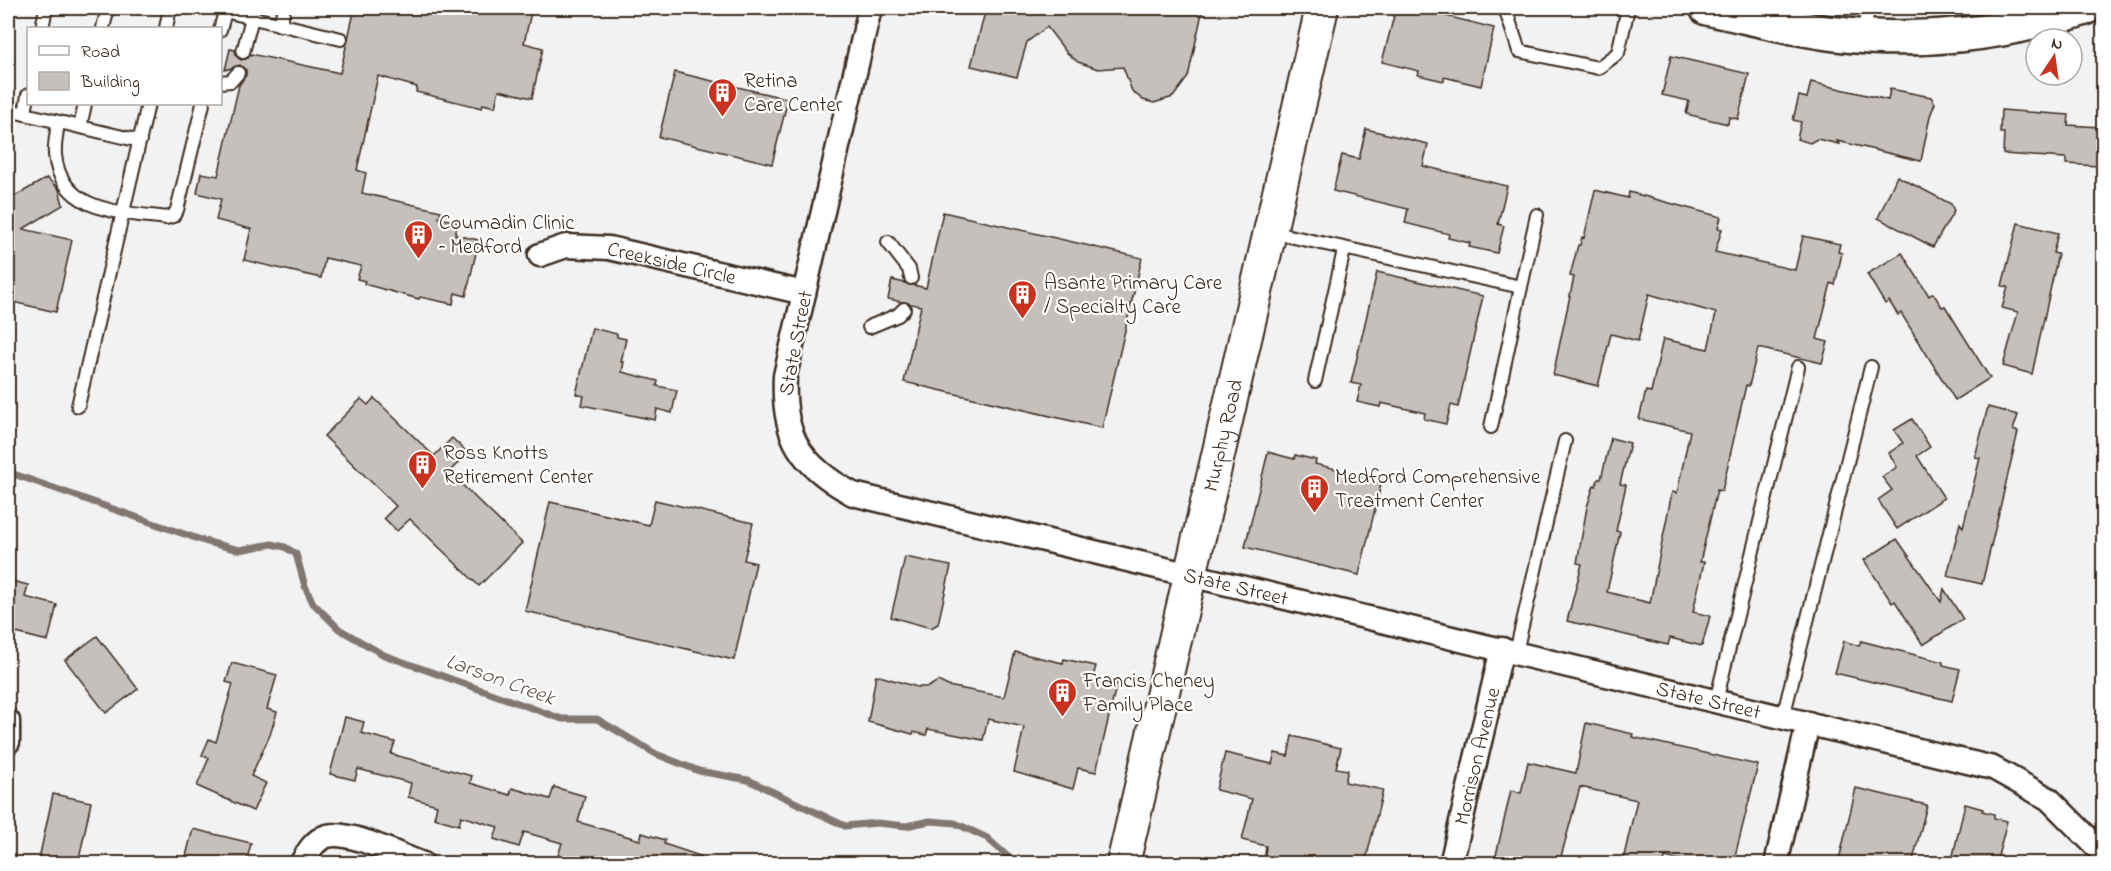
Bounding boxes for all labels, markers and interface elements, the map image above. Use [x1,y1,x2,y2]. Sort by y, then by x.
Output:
legend [27,27,222,105]
north arrow [2024,27,2084,87]
text: N [2049,31,2065,57]
text: Road [81,40,120,66]
place label: Retina Care Center [744,67,843,121]
text: Building [80,70,140,97]
building icon: Retina Care Center [707,76,739,118]
place label: Coumadin Clinic – Medford [439,209,575,263]
building icon: Coumadin Clinic – Medford [402,218,434,260]
street label: Creekside Circle [604,235,739,294]
place label: Asante Primary Care / Specialty Care [1044,269,1223,325]
building icon: Asante Primary Care / Specialty Care [1007,278,1039,320]
street label: State Street [772,288,822,399]
street label: Murphy Road [1197,376,1252,495]
place label: Ross Knotts Retirement Center [443,439,594,493]
building icon: Ross Knotts Retirement Center [406,448,438,490]
place label: Medford Comprehensive Treatment Center [1335,463,1541,517]
building icon: Medford Comprehensive Treatment Center [1298,472,1330,514]
street label: State Street [1180,561,1291,615]
water label: Larson Creek [441,646,560,716]
place label: Francis Cheney Family Place [1082,667,1215,723]
street label: State Street [1653,675,1763,729]
building icon: Francis Cheney Family Place [1046,676,1078,718]
street label: Morrison Avenue [1448,684,1510,828]

